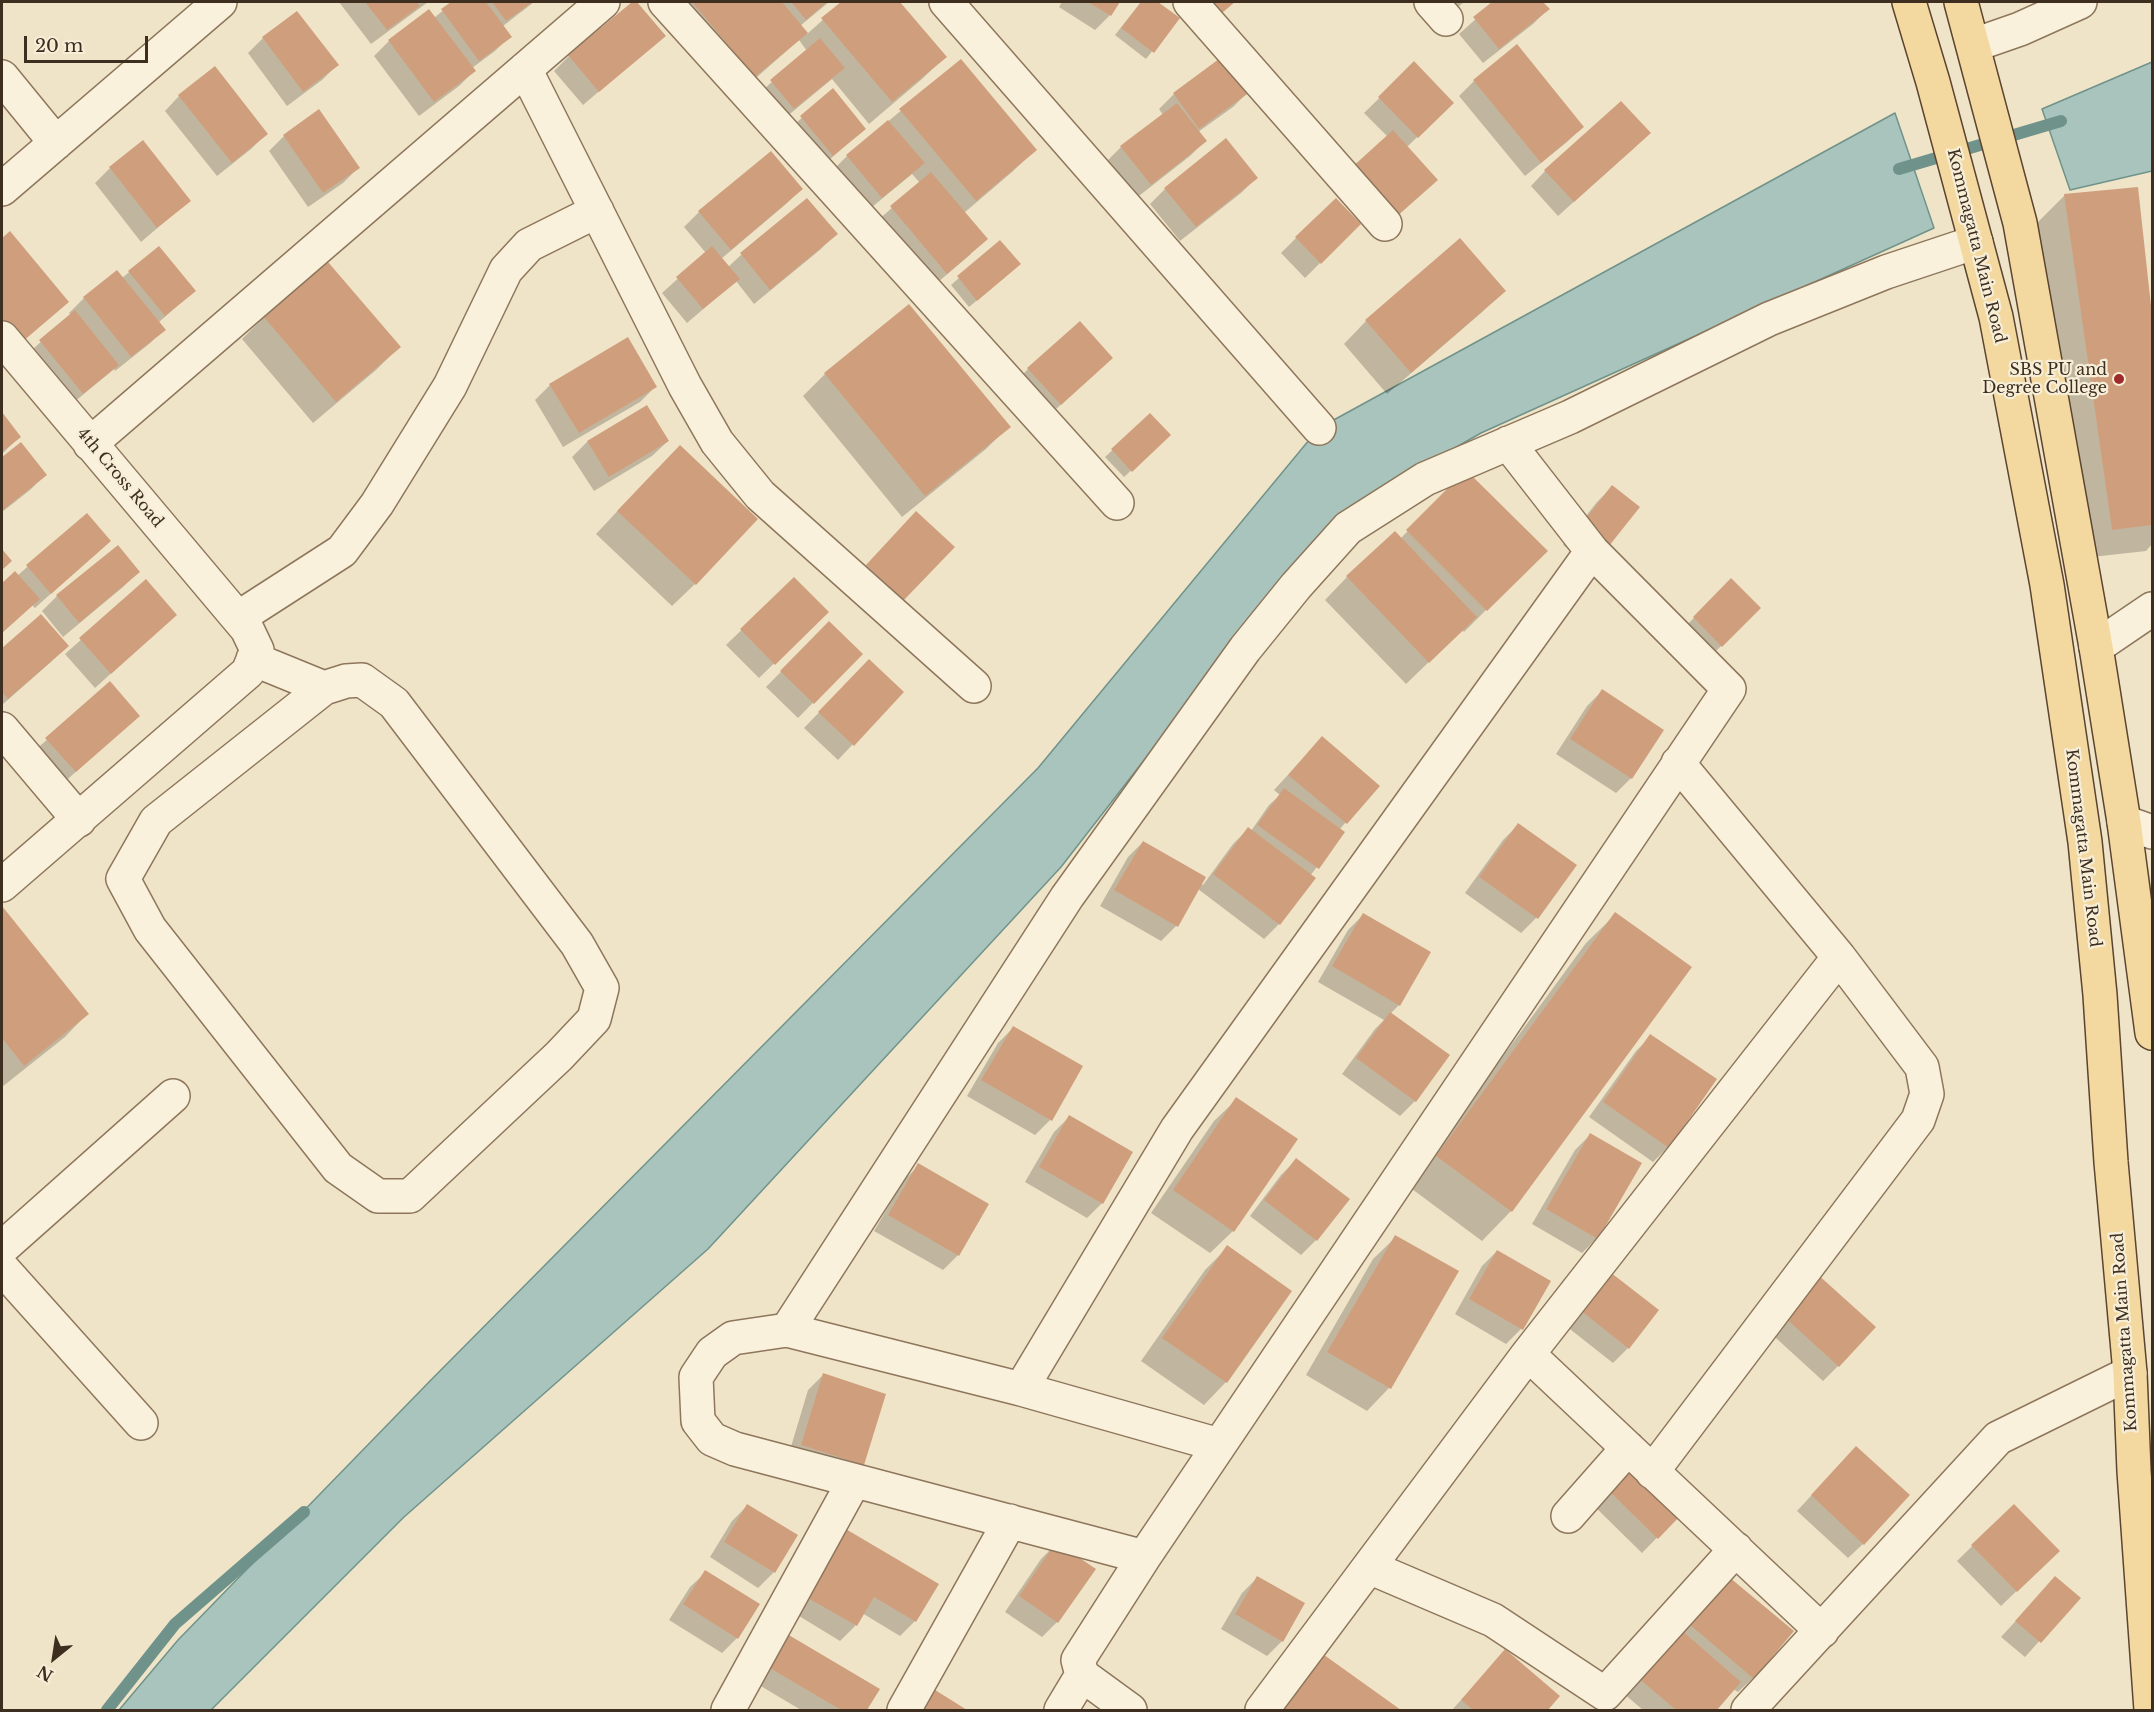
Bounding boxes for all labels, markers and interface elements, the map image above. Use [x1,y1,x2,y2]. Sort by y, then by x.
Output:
scale bar [27,24,152,62]
text: 20 m [35,35,83,57]
street label: Kommagatta Main Road [1943,147,2009,345]
place label: SBS PU and Degree College [1982,360,2107,398]
marker: SBS PU and Degree College [2112,372,2126,386]
street label: 4th Cross Road [73,425,167,531]
street label: Kommagatta Main Road [2061,748,2105,948]
street label: Kommagatta Main Road [2108,1232,2142,1432]
north arrow [24,1628,84,1688]
text: N [33,1661,57,1686]

